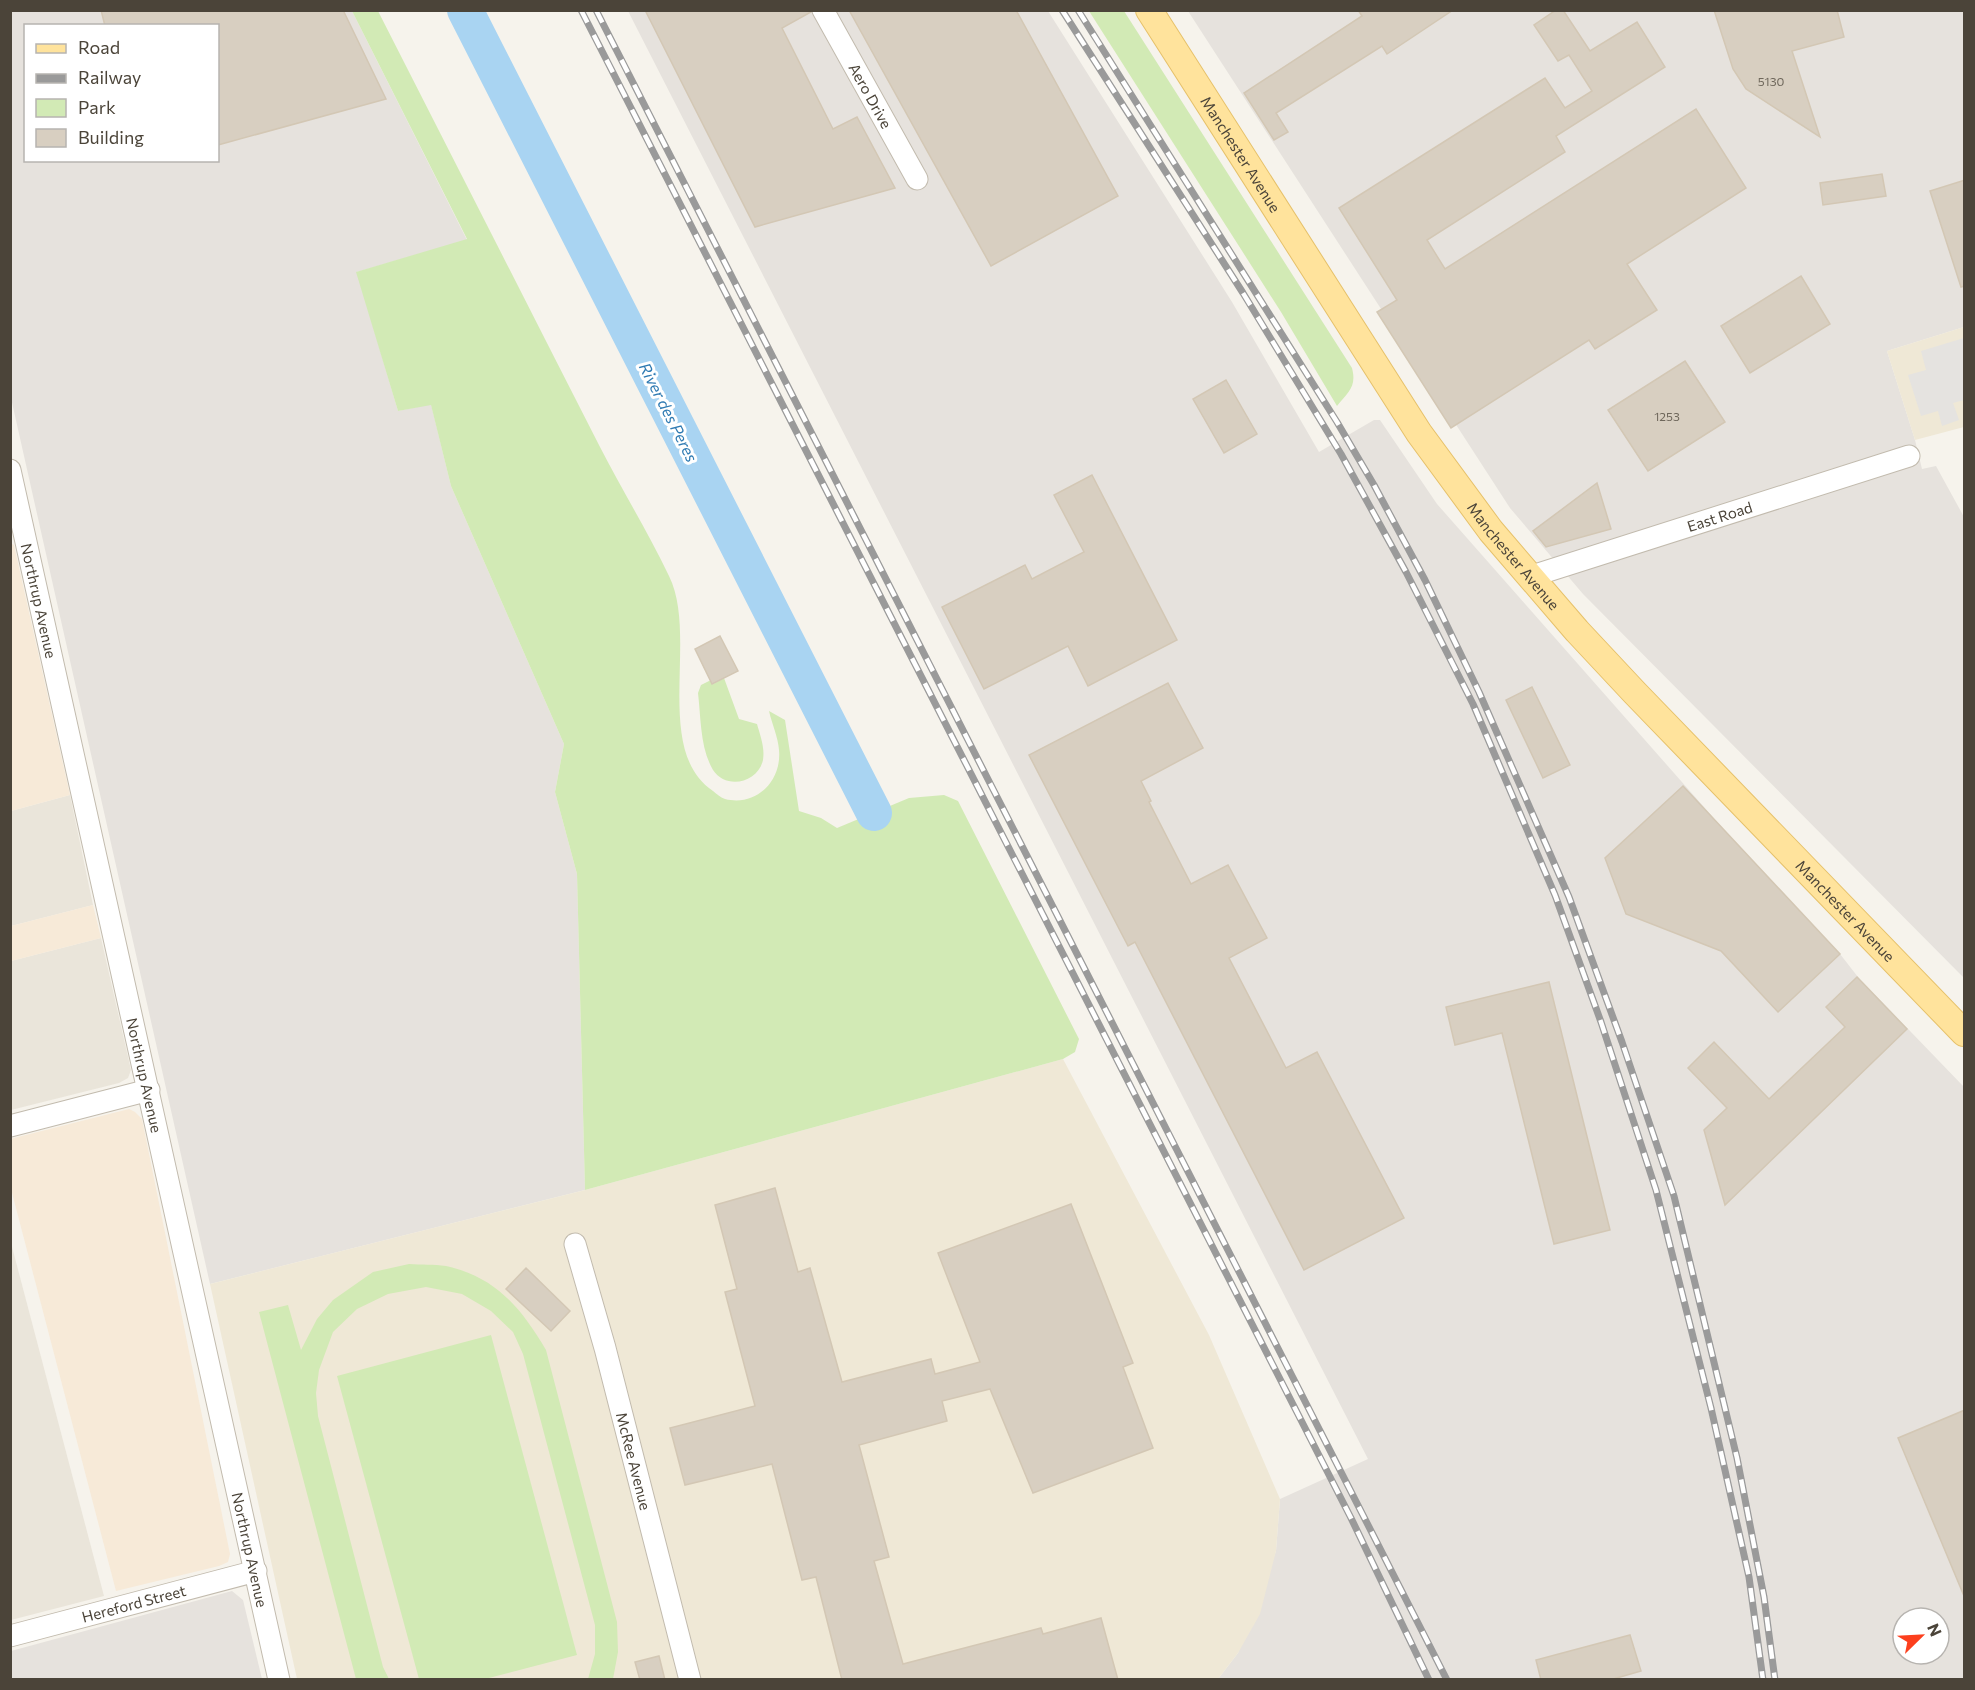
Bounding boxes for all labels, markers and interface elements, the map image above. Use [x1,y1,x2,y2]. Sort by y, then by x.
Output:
legend [24,24,219,162]
text: Road [78,36,120,58]
street label: Aero Drive [845,60,896,131]
text: Railway [78,66,141,88]
house number: 5130 [1758,74,1785,88]
street label: Manchester Avenue [1197,93,1285,216]
text: Park [78,96,116,118]
text: Building [78,126,144,148]
water label: River des Peres [636,359,702,465]
house number: 1253 [1654,409,1680,423]
street label: East Road [1685,497,1755,535]
street label: Manchester Avenue [1464,499,1564,613]
street label: Northrup Avenue [18,542,61,660]
street label: Manchester Avenue [1792,856,1899,965]
street label: Northrup Avenue [123,1016,166,1134]
street label: McRee Avenue [613,1410,655,1512]
street label: Northrup Avenue [229,1490,272,1609]
street label: Hereford Street [80,1581,188,1626]
north arrow [1891,1606,1951,1666]
text: N [1924,1620,1946,1639]

